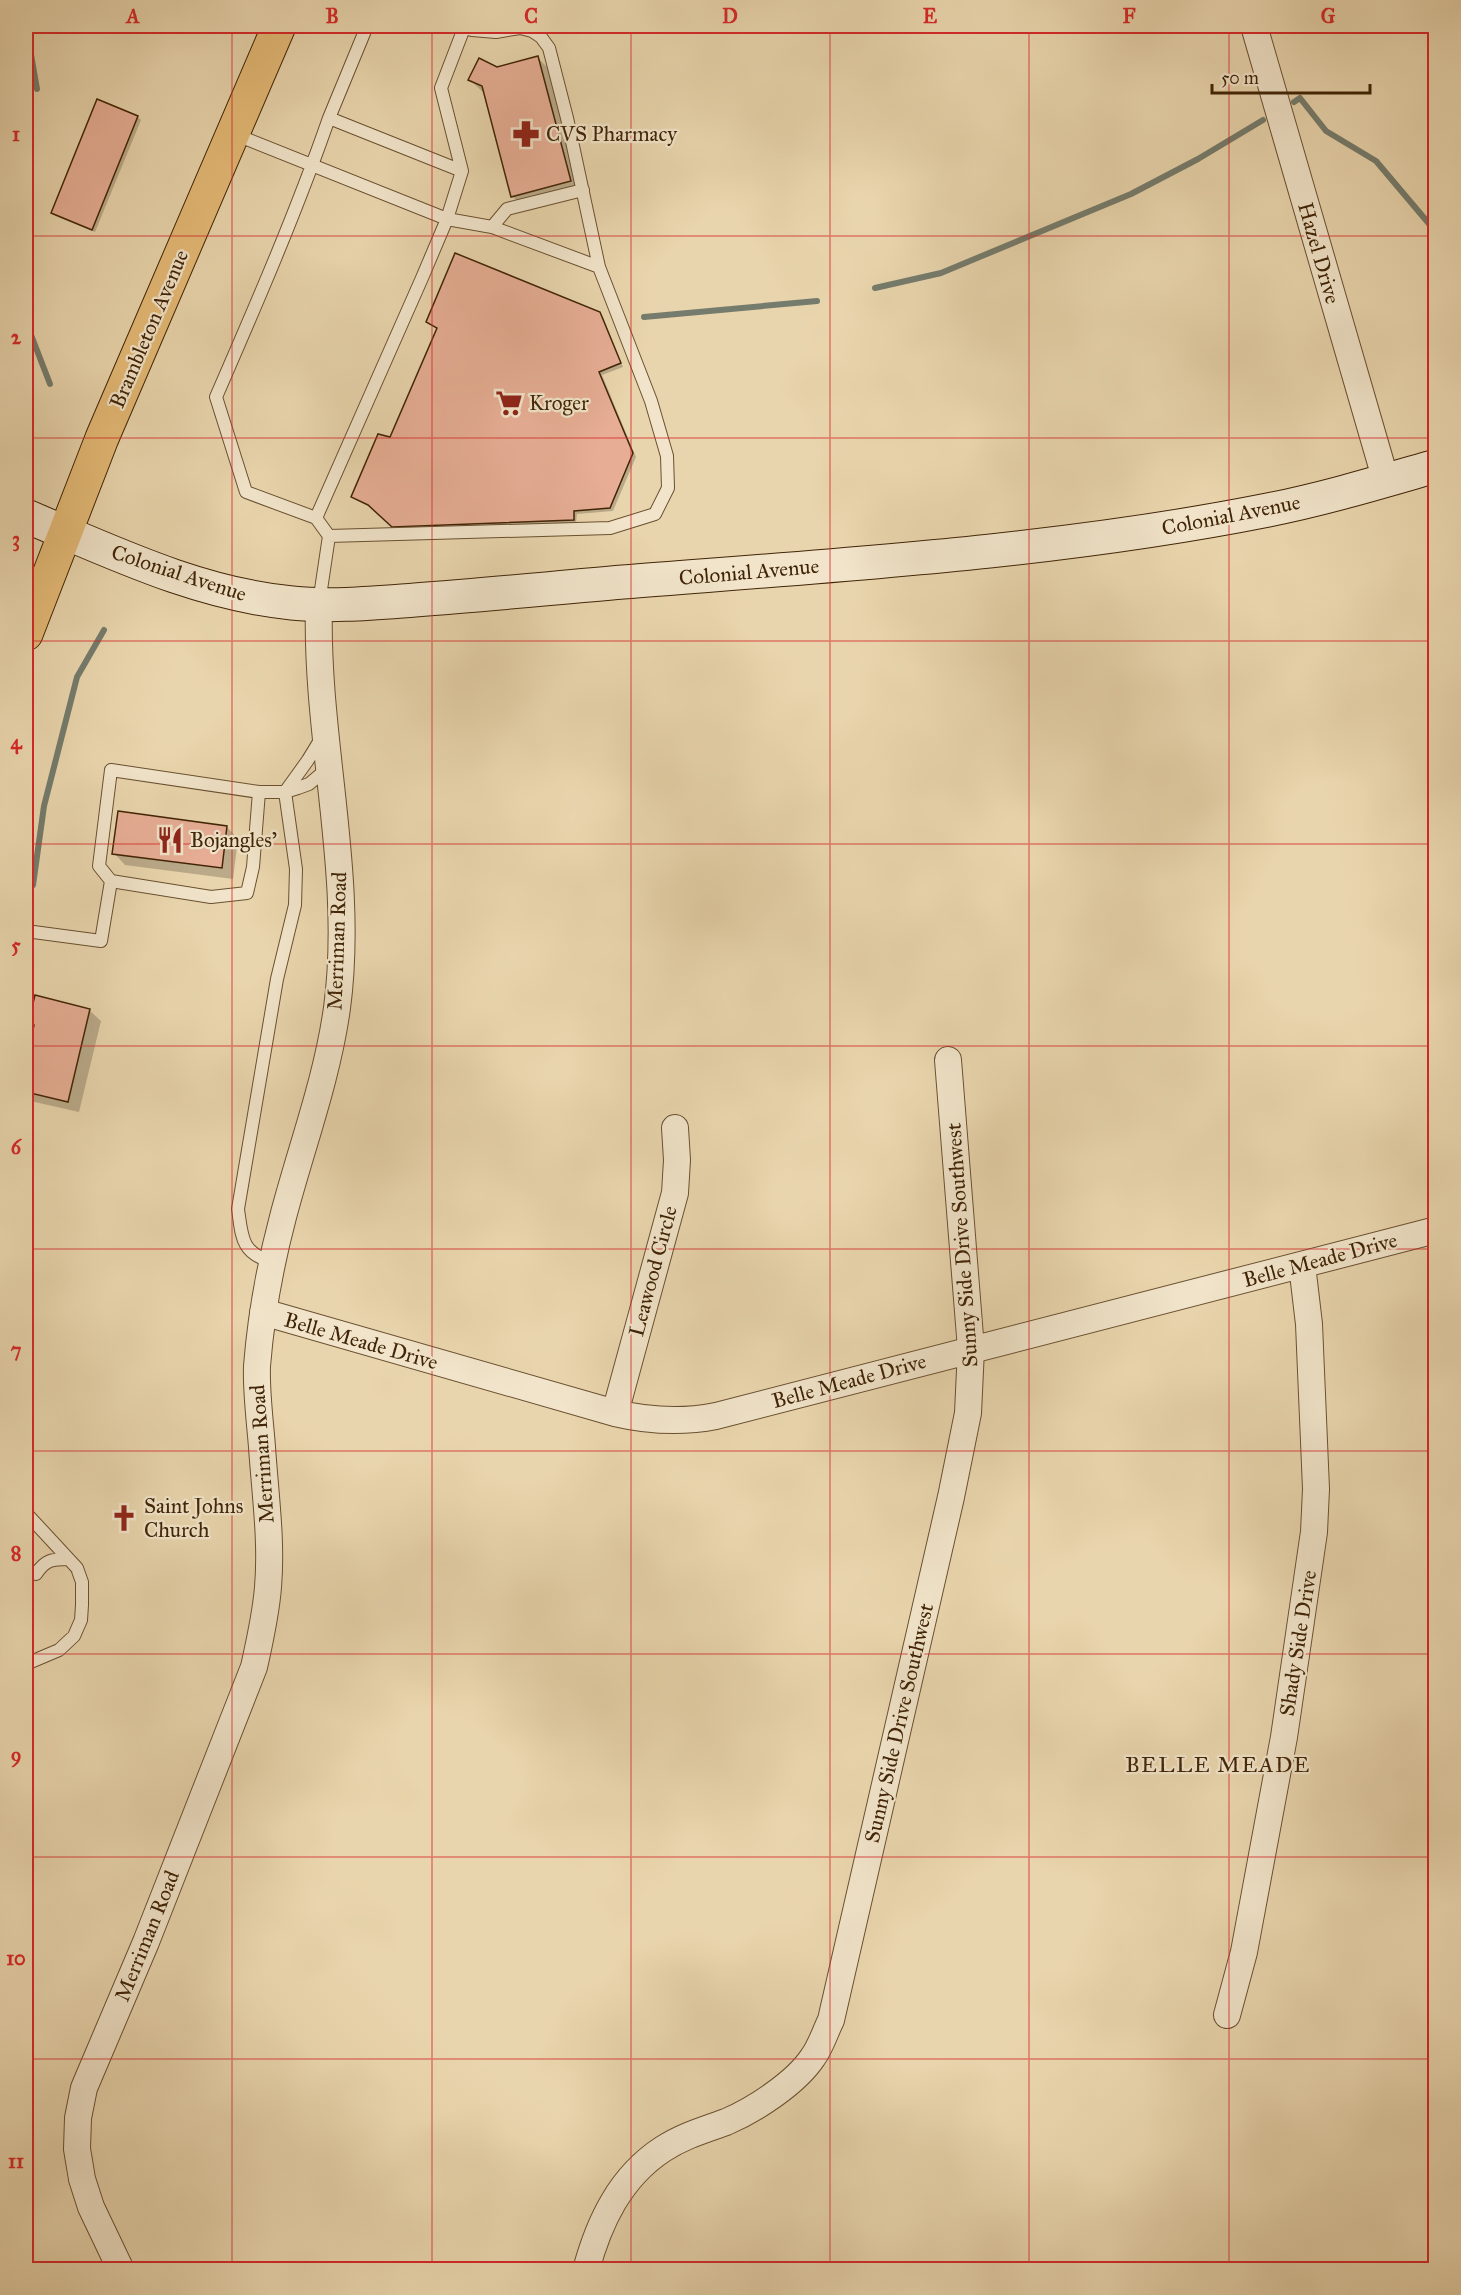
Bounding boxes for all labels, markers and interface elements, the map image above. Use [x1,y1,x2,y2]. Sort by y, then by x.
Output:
text: A [124,4,140,28]
text: B [325,4,339,28]
text: C [524,4,538,28]
text: D [722,4,738,28]
text: E [923,4,938,28]
text: F [1122,4,1136,28]
text: G [1321,4,1336,28]
scale bar [1212,57,1370,95]
text: 50 m [1221,67,1259,89]
pharmacy icon: CVS Pharmacy [511,119,541,149]
place label: CVS Pharmacy [546,121,678,147]
text: 1 [12,122,20,146]
street label: Hazel Drive [1292,199,1346,307]
street label: Brambleton Avenue [104,246,194,412]
text: 2 [11,325,22,349]
supermarket icon: Kroger [494,388,524,418]
place label: Kroger [529,390,589,416]
street label: Colonial Avenue [1160,489,1303,541]
text: 3 [12,527,20,552]
street label: Colonial Avenue [108,539,250,607]
street label: Colonial Avenue [678,553,820,591]
text: 4 [10,730,22,755]
restaurant icon: Bojangles' [155,825,185,855]
place label: Bojangles' [190,827,277,853]
street label: Merriman Road [322,871,352,1011]
text: 5 [11,933,21,957]
street label: Sunny Side Drive Southwest [940,1121,984,1368]
text: 6 [11,1135,23,1159]
street label: Leawood Circle [623,1203,683,1339]
street label: Belle Meade Drive [1240,1227,1400,1293]
street label: Belle Meade Drive [281,1307,441,1375]
text: 7 [11,1338,22,1362]
street label: Belle Meade Drive [769,1348,929,1414]
street label: Merriman Road [244,1383,280,1524]
place label: Saint Johns Church [144,1493,243,1543]
church icon: Saint Johns Church [109,1503,139,1533]
text: 8 [11,1541,21,1565]
street label: Shady Side Drive [1274,1568,1322,1718]
street label: Sunny Side Drive Southwest [859,1600,939,1845]
text: 9 [11,1743,21,1768]
district label: BELLE MEADE [1125,1751,1311,1778]
street label: Merriman Road [109,1866,185,2005]
text: 10 [6,1946,26,1970]
text: 11 [8,2149,24,2173]

